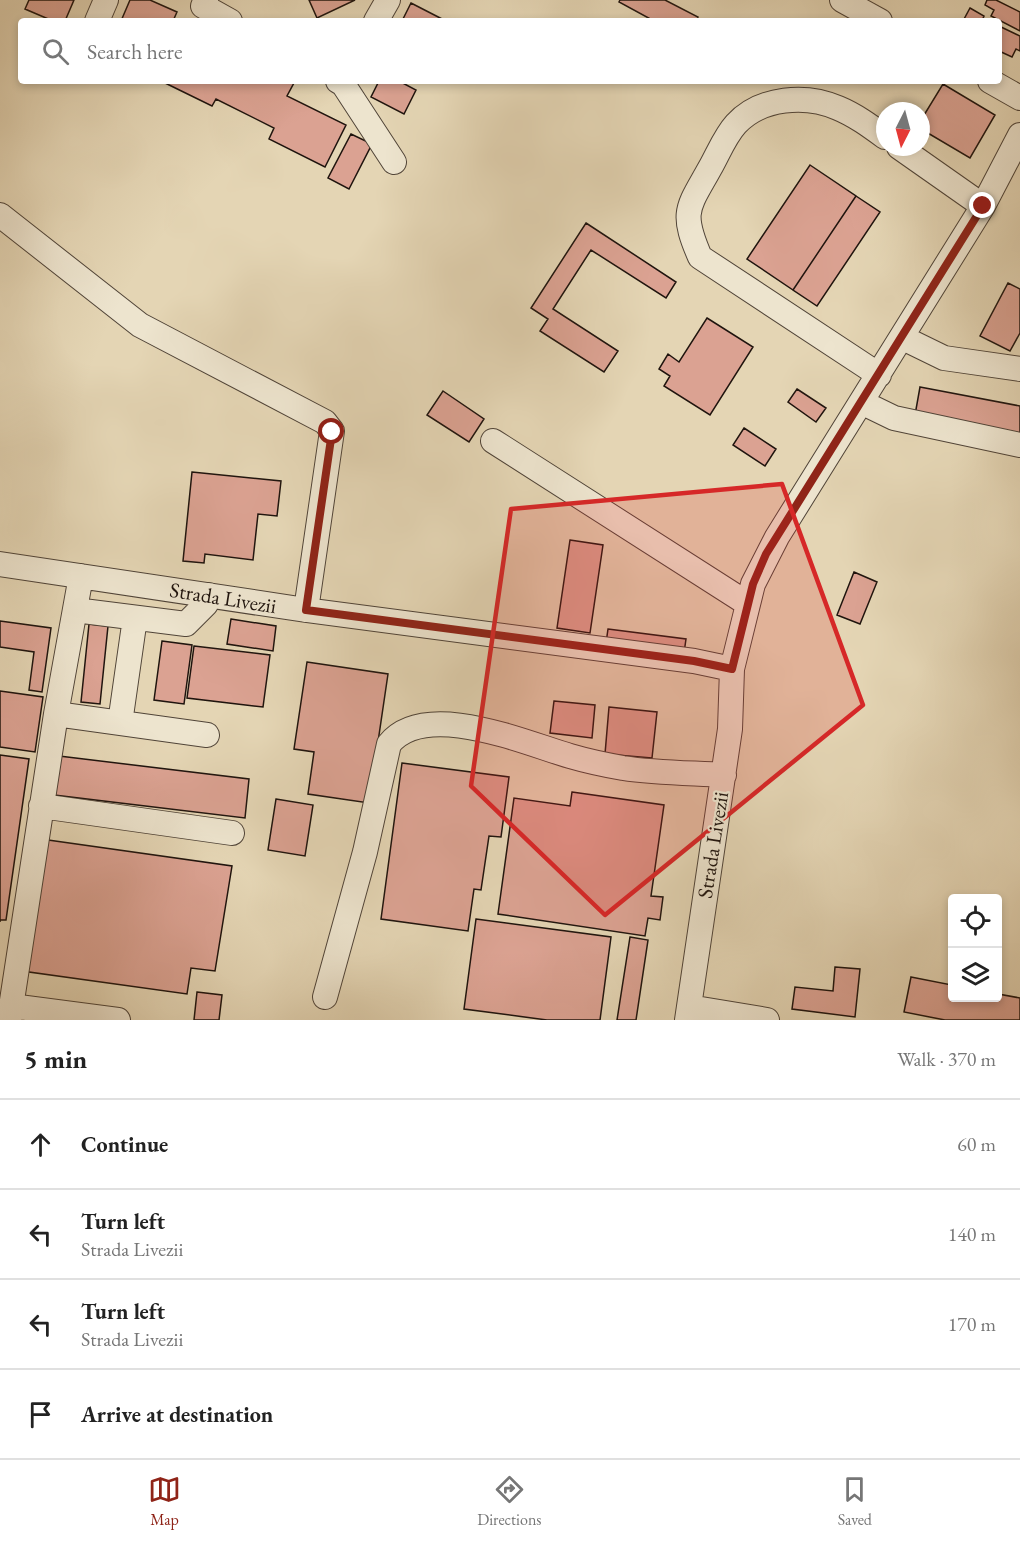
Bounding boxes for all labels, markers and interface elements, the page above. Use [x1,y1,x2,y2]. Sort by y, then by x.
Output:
search box [18,18,1002,84]
icon: search [39,35,72,68]
text: Search here [87,37,182,66]
north arrow [876,102,930,156]
route end [969,192,995,218]
route start [318,418,344,444]
street label: Strada Livezii [168,576,278,619]
street label: Strada Livezii [691,790,734,900]
map controls [948,894,1002,1002]
button: locate [948,894,1002,948]
button: layers [948,948,1002,1002]
text: 5 min [24,1042,87,1076]
text: Walk · 370 m [897,1046,996,1072]
icon: ahead [24,1128,57,1161]
text: Continue [81,1130,168,1159]
text: 60 m [957,1131,996,1157]
text: Turn left [81,1207,165,1236]
icon: left [24,1218,57,1251]
text: 140 m [948,1221,996,1247]
text: Strada Livezii [81,1236,183,1262]
text: Turn left [81,1297,165,1326]
icon: left [24,1308,57,1341]
text: 170 m [948,1311,996,1337]
text: Strada Livezii [81,1326,183,1352]
icon: arrive [24,1398,57,1431]
text: Arrive at destination [81,1400,273,1429]
tab: Map [148,1473,181,1530]
tab: Directions [477,1473,542,1530]
tab: Saved [838,1473,872,1530]

